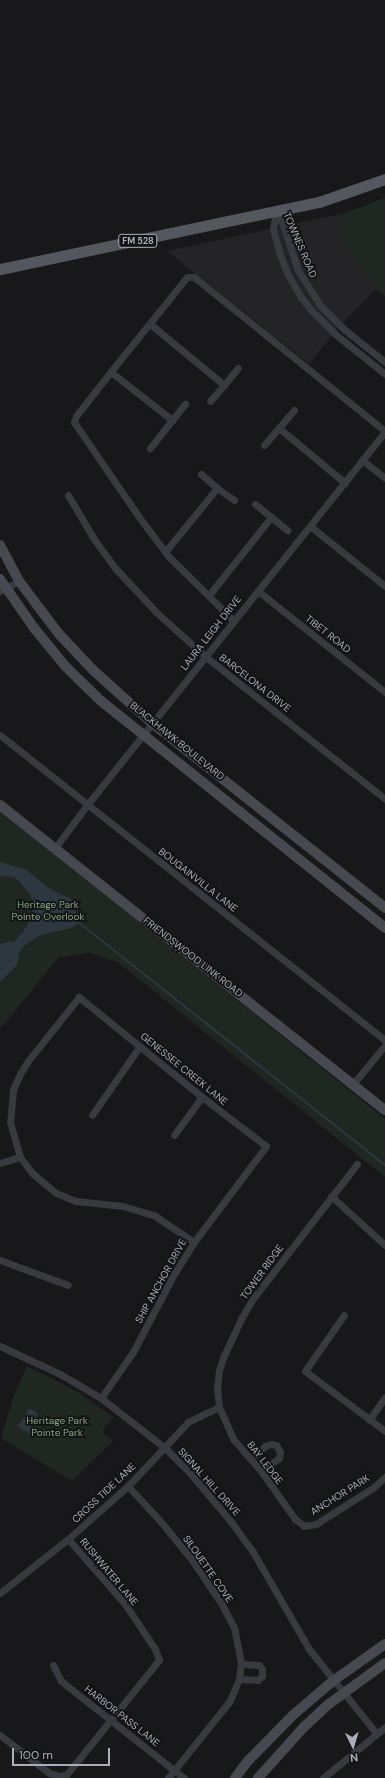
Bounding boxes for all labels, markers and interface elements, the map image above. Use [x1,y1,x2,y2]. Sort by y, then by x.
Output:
street label: TOWNES ROAD [281,210,319,280]
road number: FM 528 [118,234,158,248]
street label: LAURA LEIGH DRIVE [178,593,244,673]
street label: TIBET ROAD [303,612,353,656]
street label: BARCELONA DRIVE [217,651,293,715]
street label: BLACKHAWK BOULEVARD [127,699,227,783]
street label: BOUGAINVILLA LANE [156,845,240,915]
park label: Heritage Park Pointe Overlook [12,898,84,922]
street label: FRIENDSWOOD LINK ROAD [141,914,245,1000]
street label: GENESSEE CREEK LANE [138,1030,230,1108]
street label: SHIP ANCHOR DRIVE [133,1237,189,1325]
street label: TOWER RIDGE [238,1242,286,1302]
park label: Heritage Park Pointe Park [26,1414,88,1438]
street label: BAY LEDGE [244,1439,286,1487]
street label: SIGNAL HILL DRIVE [175,1446,243,1518]
street label: CROSS TIDE LANE [70,1460,138,1526]
street label: ANCHOR PARK [308,1472,372,1518]
street label: SILOUETTE COVE [180,1533,236,1605]
street label: RUSHWATER LANE [77,1536,141,1608]
street label: HARBOR PASS LANE [82,1683,162,1749]
north arrow [333,1726,373,1766]
scale bar [14,1740,112,1766]
text: 100 m [19,1747,53,1763]
text: N [349,1751,359,1765]

